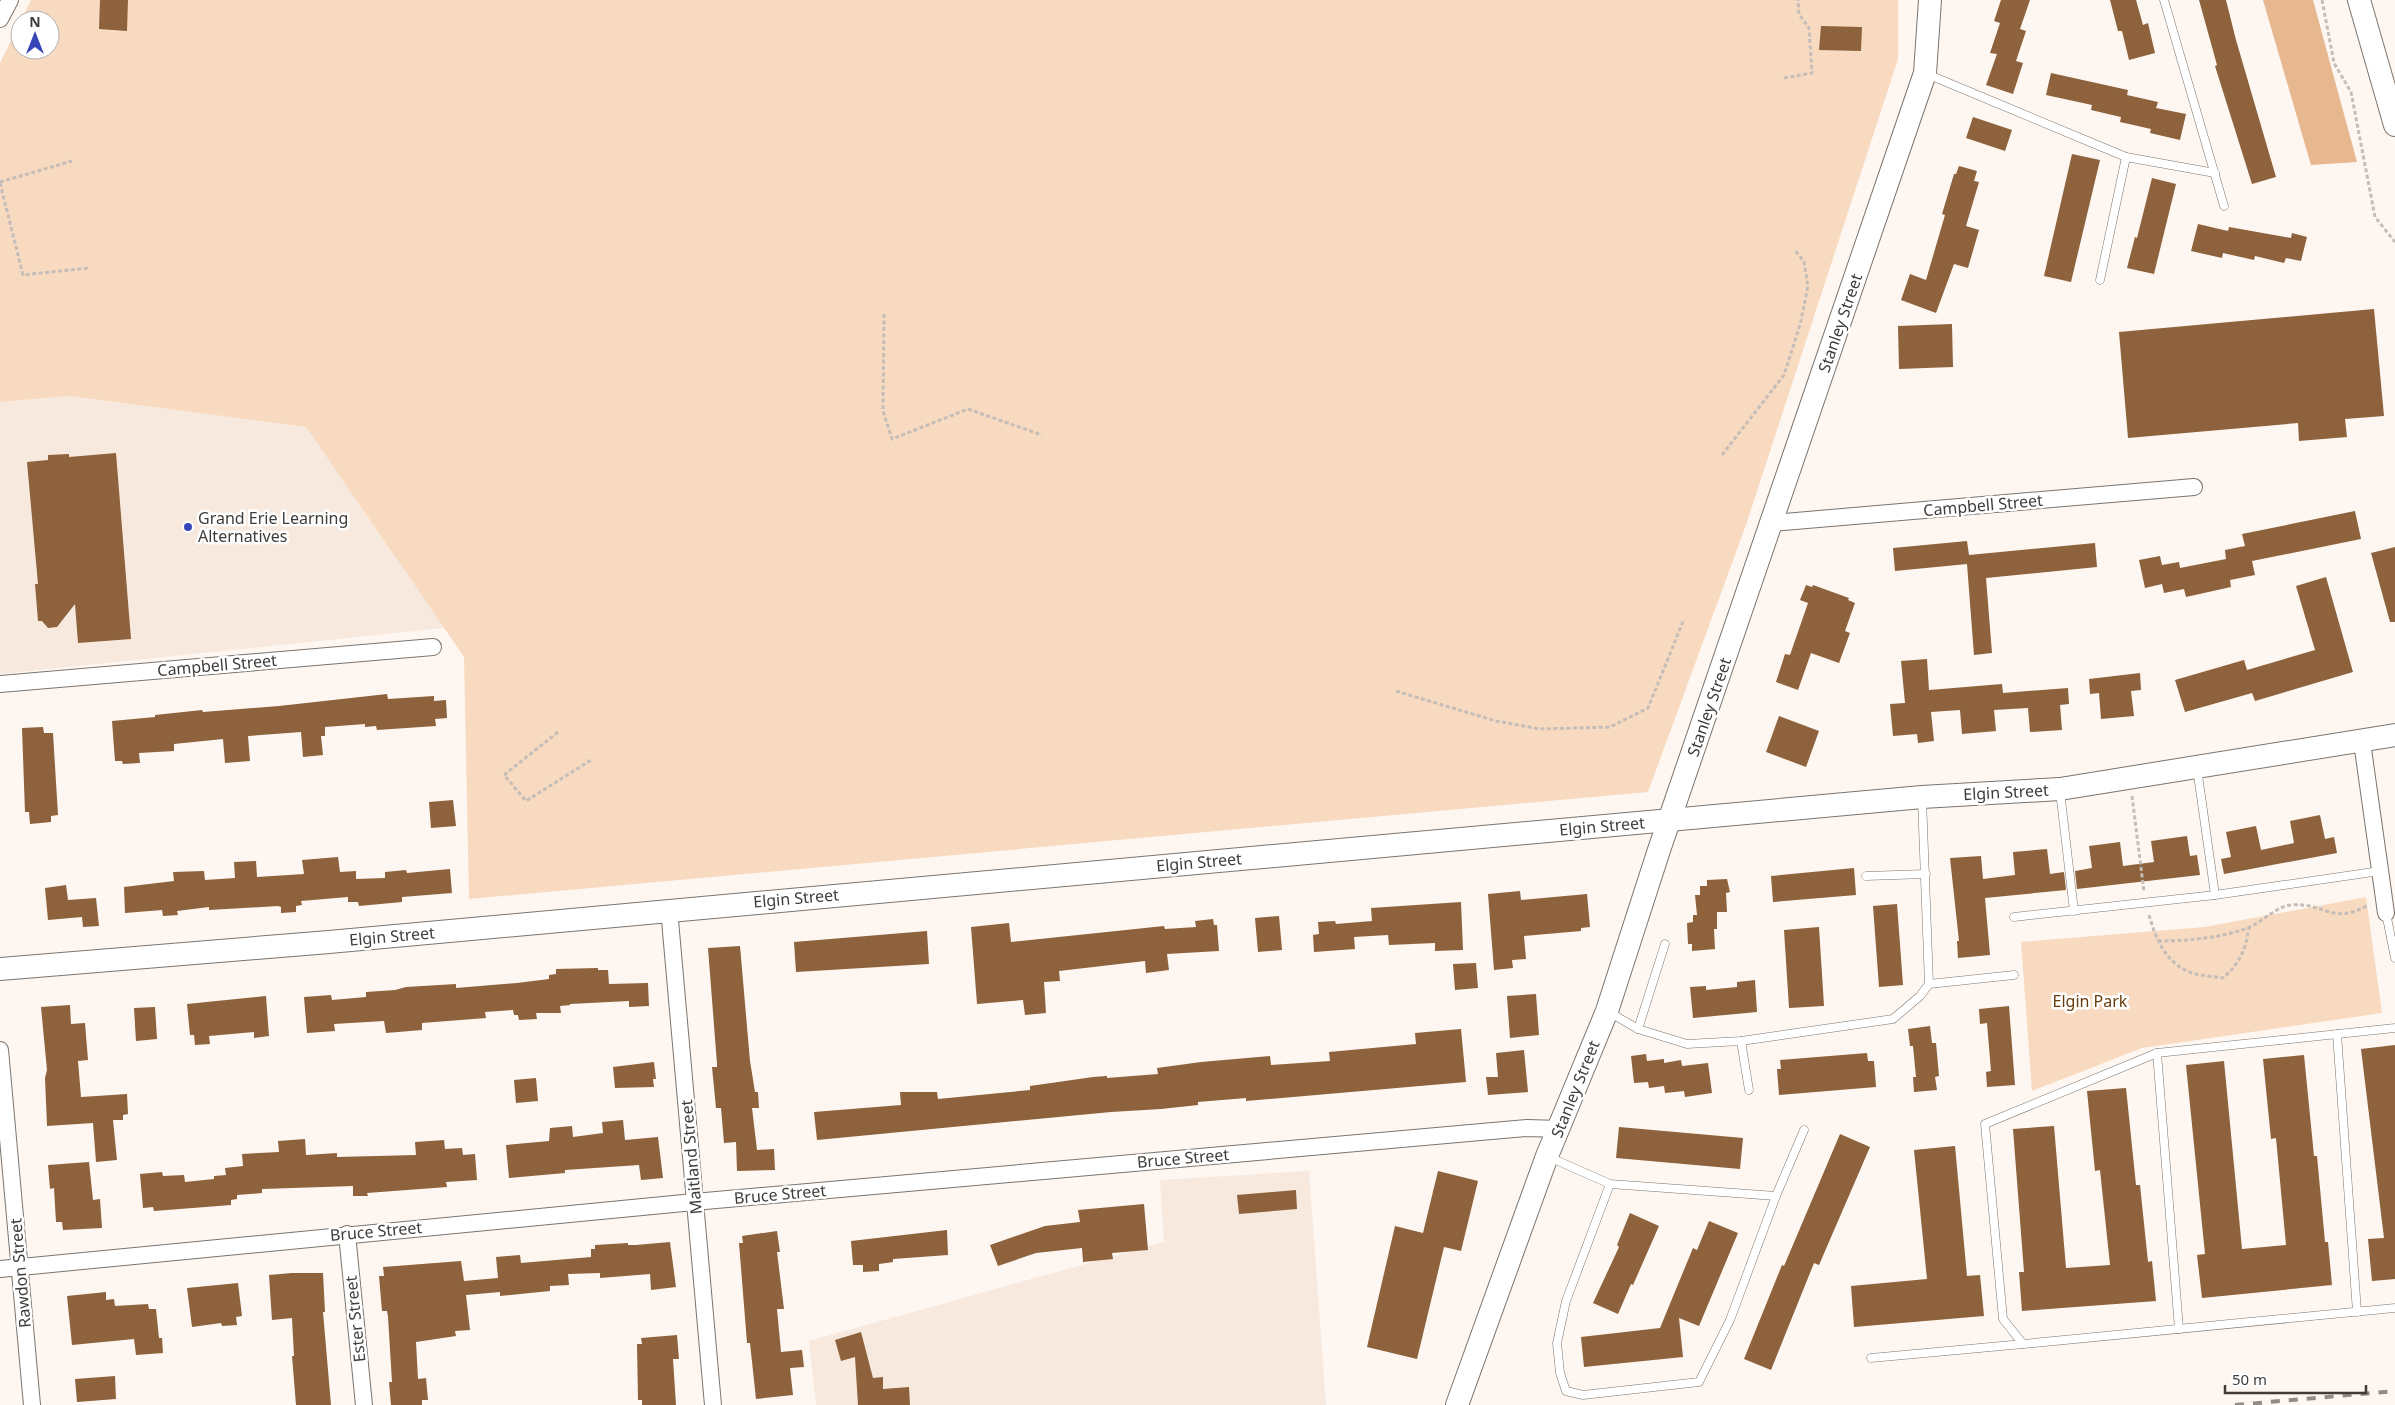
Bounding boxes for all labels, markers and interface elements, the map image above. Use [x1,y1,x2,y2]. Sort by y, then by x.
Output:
north arrow [10,10,60,60]
text: N [29,12,41,31]
street label: Stanley Street [1813,270,1867,375]
street label: Campbell Street [1922,489,2044,521]
place label: Grand Erie Learning Alternatives [198,507,348,547]
marker: Grand Erie Learning Alternatives [182,521,194,533]
street label: Campbell Street [156,649,278,681]
street label: Stanley Street [1682,654,1736,759]
street label: Elgin Street [1963,779,2050,805]
street label: Elgin Street [1558,811,1646,841]
street label: Elgin Street [1155,847,1243,877]
street label: Elgin Street [752,883,840,913]
street label: Elgin Street [348,921,436,951]
park label: Elgin Park [2053,990,2128,1012]
street label: Stanley Street [1545,1037,1605,1141]
street label: Maitland Street [675,1099,707,1215]
street label: Bruce Street [1136,1143,1230,1173]
street label: Bruce Street [733,1179,827,1209]
street label: Bruce Street [329,1216,423,1246]
street label: Rawdon Street [4,1217,36,1329]
street label: Ester Street [340,1274,370,1363]
scale bar [2225,1362,2366,1394]
text: 50 m [2232,1369,2267,1389]

